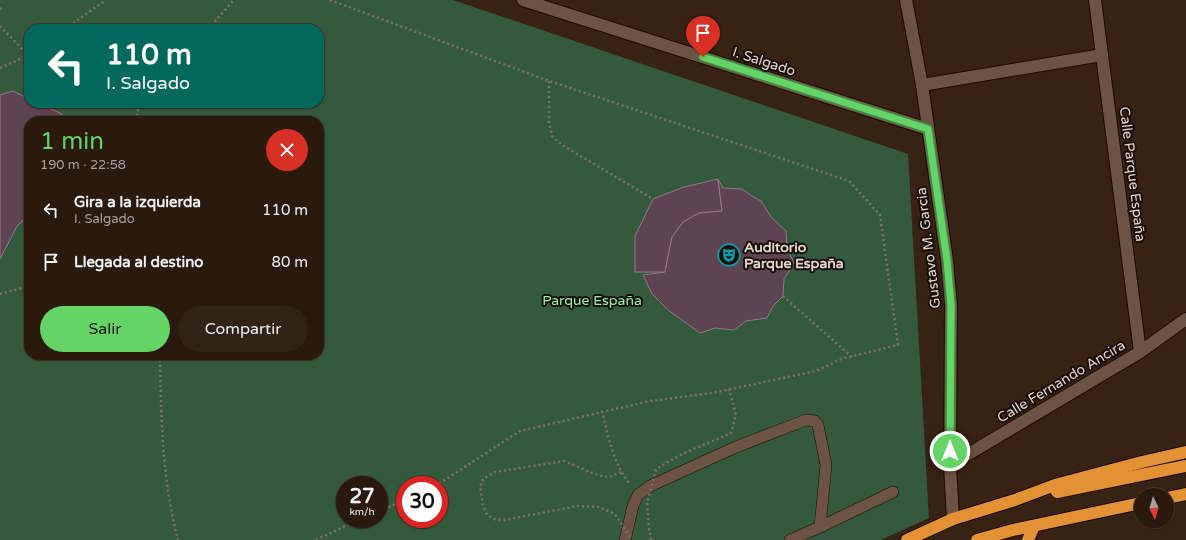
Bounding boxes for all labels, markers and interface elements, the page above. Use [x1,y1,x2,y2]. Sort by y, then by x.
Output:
pin [686,16,720,57]
icon: arrive [692,22,714,44]
text: 110 m [106,38,192,72]
icon: left [40,40,92,92]
street label: I. Salgado [730,43,798,80]
text: I. Salgado [106,72,190,94]
street label: Calle Parque España [1116,106,1149,242]
text: 1 min [40,127,104,156]
button: close [266,129,308,171]
text: 190 m · 22:58 [40,157,126,173]
street label: Gustavo M. Garcia [913,187,944,309]
text: Gira a la izquierda [74,193,201,211]
icon: left [40,199,62,221]
text: 110 m [262,201,308,219]
text: I. Salgado [74,211,135,227]
place label: Auditorio Parque España [744,239,844,272]
theatre icon: Auditorio Parque España [716,242,742,268]
icon: arrive [40,251,62,273]
text: Llegada al destino [74,253,203,271]
text: 80 m [271,253,308,271]
park label: Parque España [542,292,642,309]
button: Salir [40,306,170,352]
button: Compartir [178,306,308,352]
street label: Calle Fernando Ancira [994,336,1128,426]
position arrow [929,430,971,472]
speed limit sign: 30 [396,476,448,528]
text: 27 [349,485,375,509]
north arrow [1134,488,1174,528]
map controls [1134,488,1174,528]
text: km/h [349,506,375,518]

